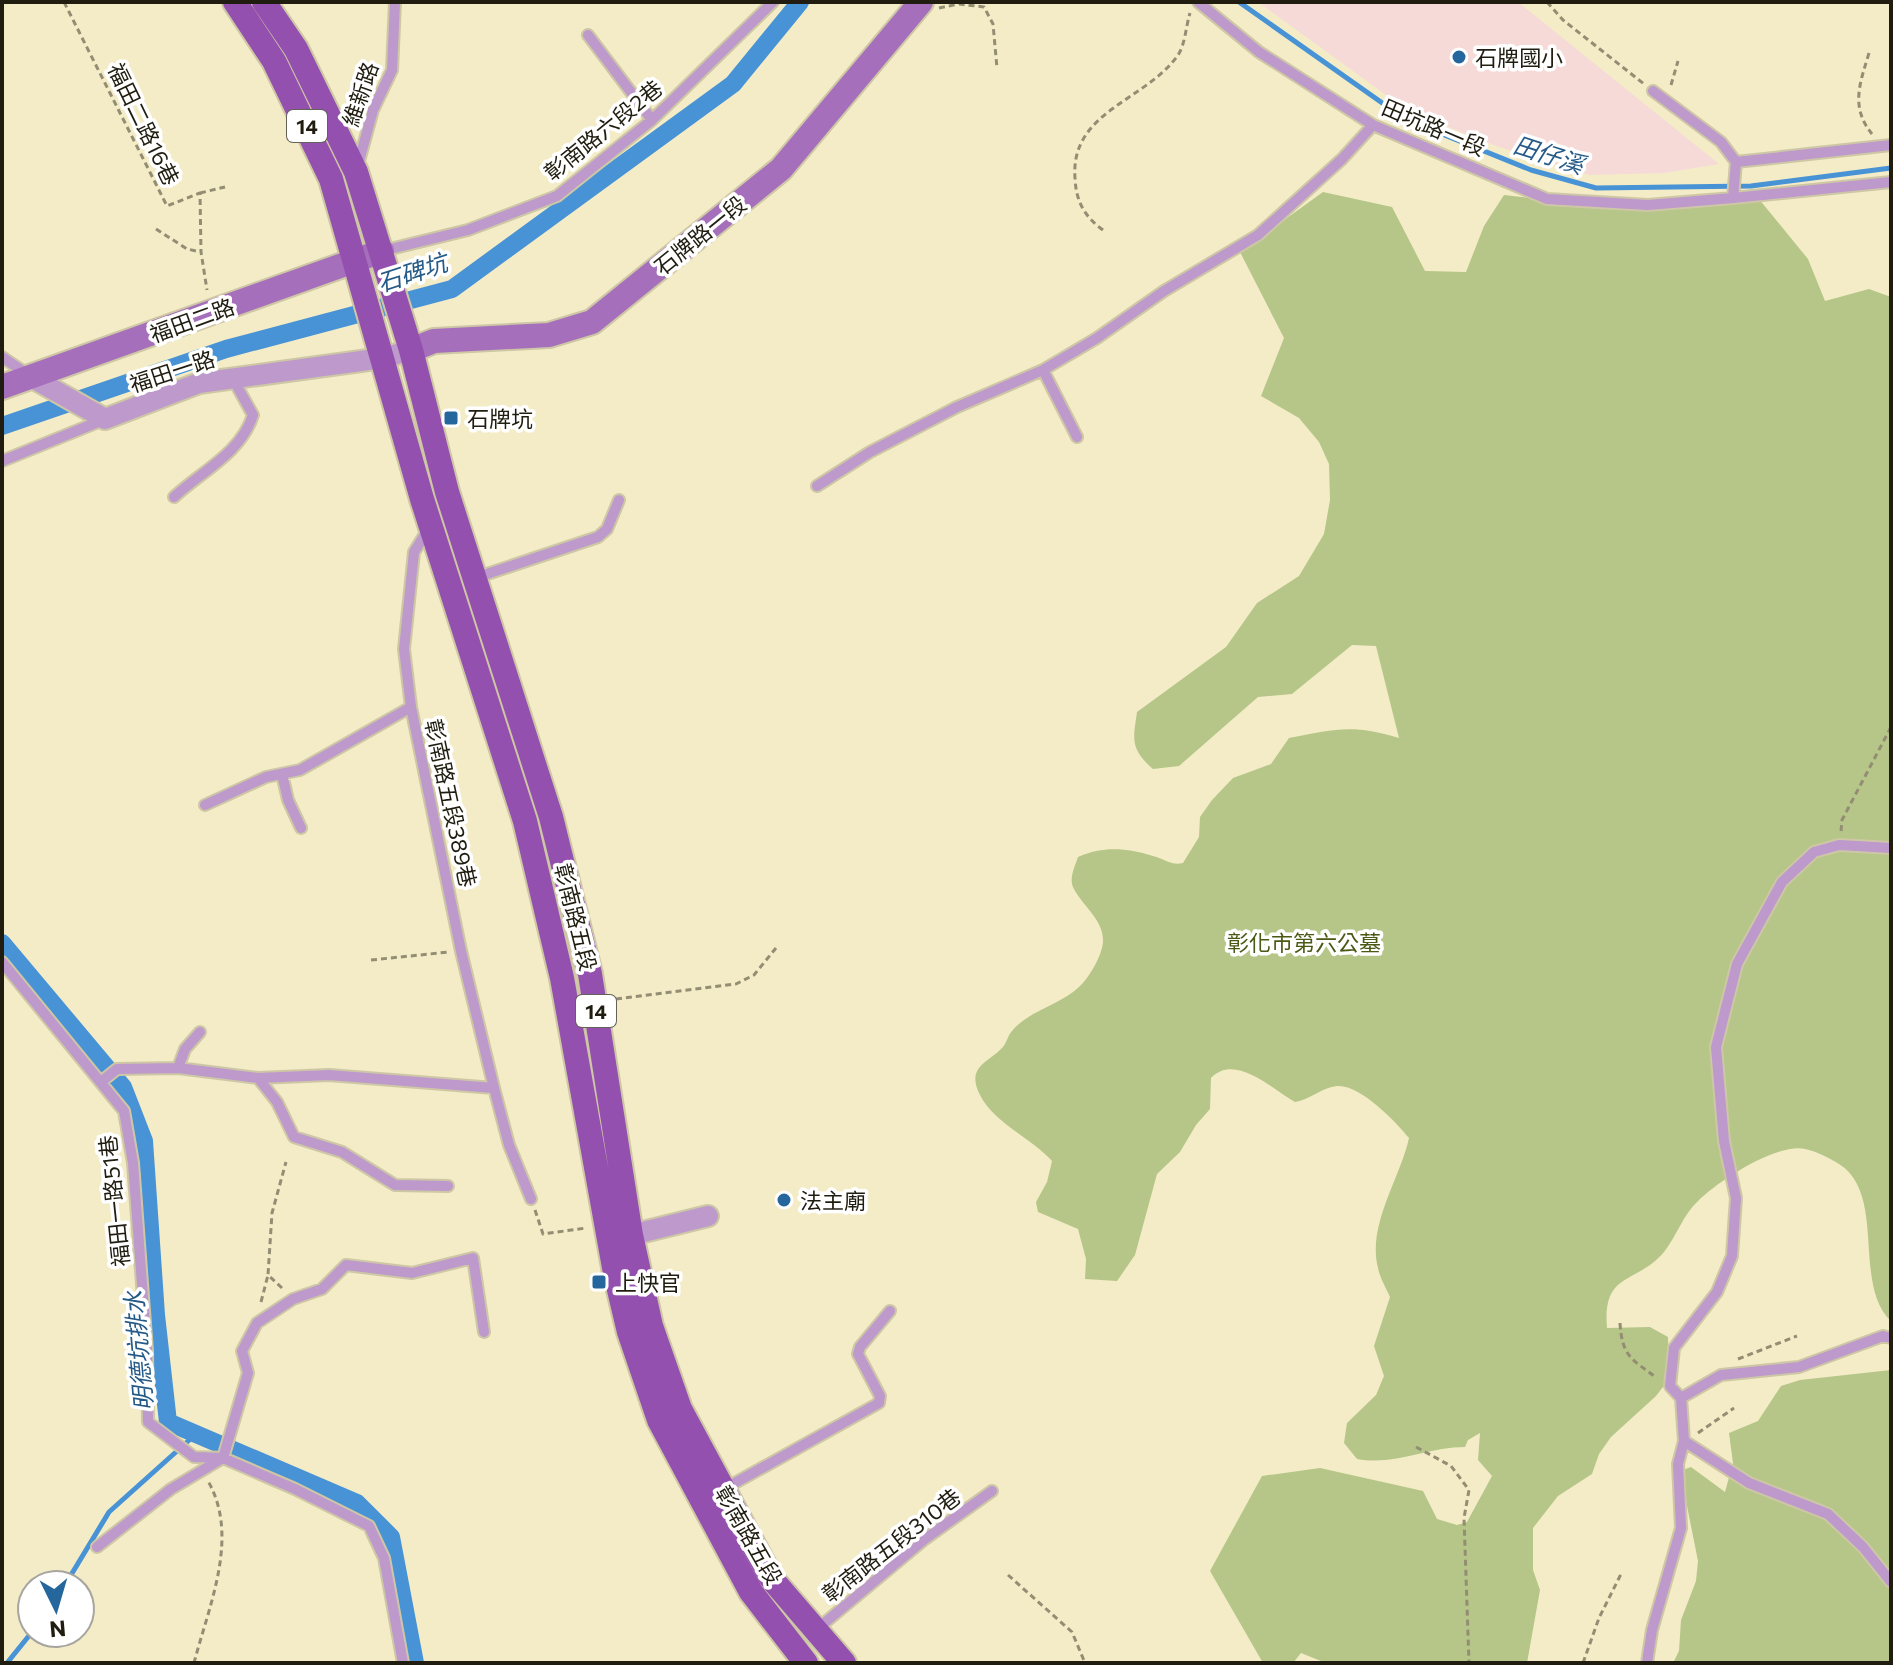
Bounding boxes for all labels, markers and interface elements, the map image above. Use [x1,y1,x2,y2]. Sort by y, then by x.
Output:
place label: 石牌國小 [1475,44,1563,71]
marker: 石牌國小 [1450,48,1468,66]
street label: 福田二路16巷 [103,58,185,190]
street label: 維新路 [336,58,384,130]
street label: 彰南路六段2巷 [538,74,668,186]
street label: 田坑路一段 [1378,93,1490,161]
road number: 14 [287,110,327,142]
water label: 田仔溪 [1510,129,1591,180]
street label: 石牌路一段 [649,190,751,280]
water label: 石碑坑 [373,246,454,297]
street label: 福田二路 [146,292,238,348]
street label: 福田一路 [126,345,218,397]
place label: 石牌坑 [467,405,533,432]
marker: 石牌坑 [442,409,460,427]
street label: 彰南路五段389巷 [420,716,482,890]
street label: 彰南路五段 [550,860,602,974]
park label: 彰化市第六公墓 [1227,929,1381,956]
road number: 14 [576,995,616,1027]
street label: 福田一路51巷 [94,1134,134,1268]
place label: 法主廟 [800,1187,866,1214]
marker: 法主廟 [775,1191,793,1209]
place label: 上快官 [615,1269,681,1296]
marker: 上快官 [590,1273,608,1291]
water label: 明德坑排水 [118,1289,158,1412]
street label: 彰南路五段 [710,1481,788,1589]
street label: 彰南路五段310巷 [816,1483,966,1607]
north arrow [16,1569,96,1649]
text: N [48,1615,67,1644]

